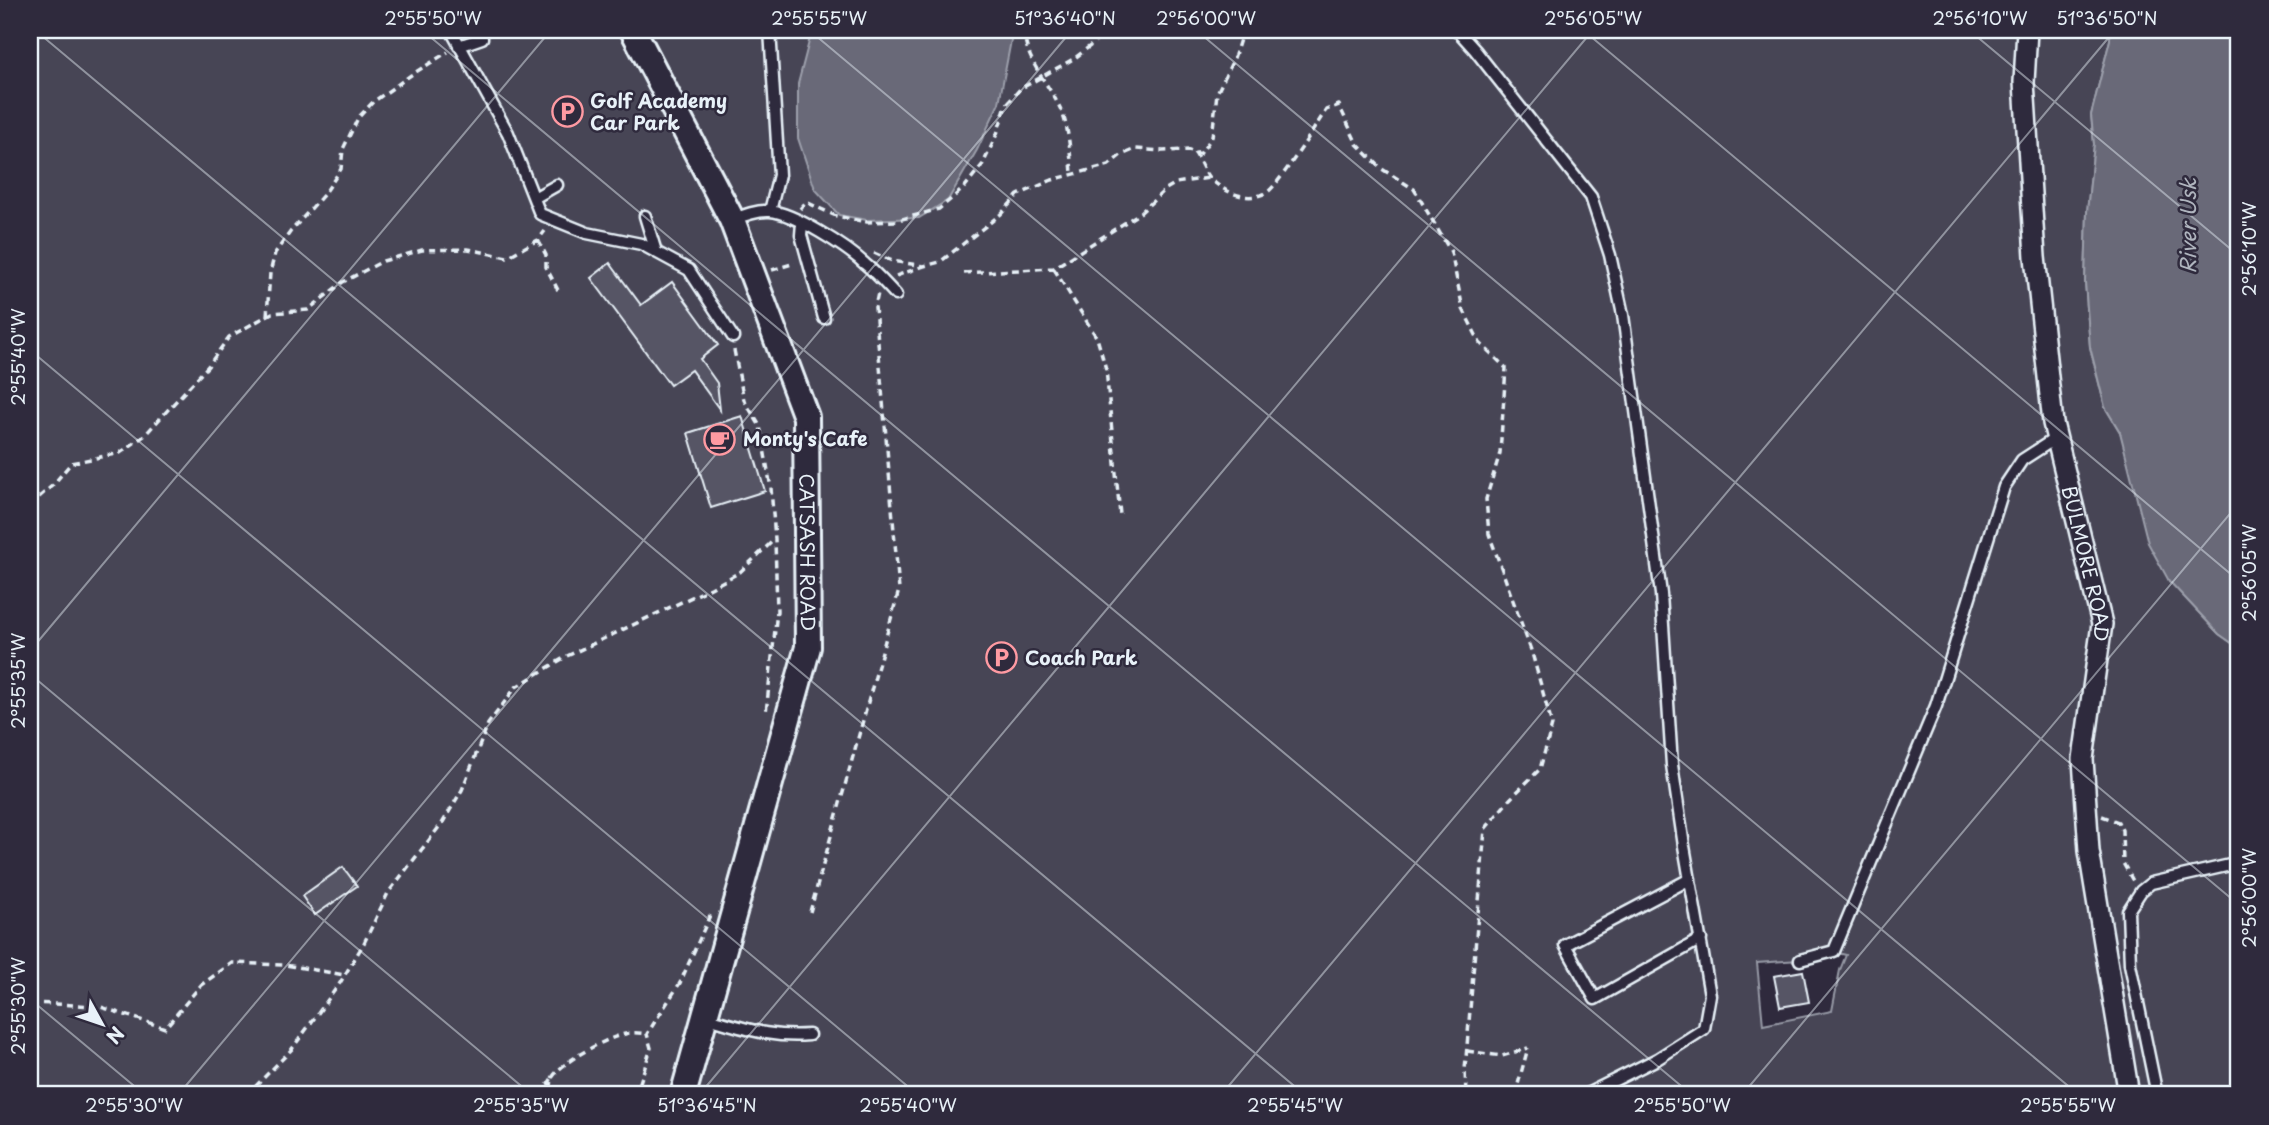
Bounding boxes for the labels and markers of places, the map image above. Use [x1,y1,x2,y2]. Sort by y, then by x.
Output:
place label: Golf Academy Car Park [590,86,727,136]
parking icon: Golf Academy Car Park [550,95,584,129]
cafe icon: Monty's Cafe [703,422,737,456]
place label: Monty's Cafe [743,424,868,452]
parking icon: Coach Park [985,641,1019,675]
place label: Coach Park [1025,643,1138,671]

